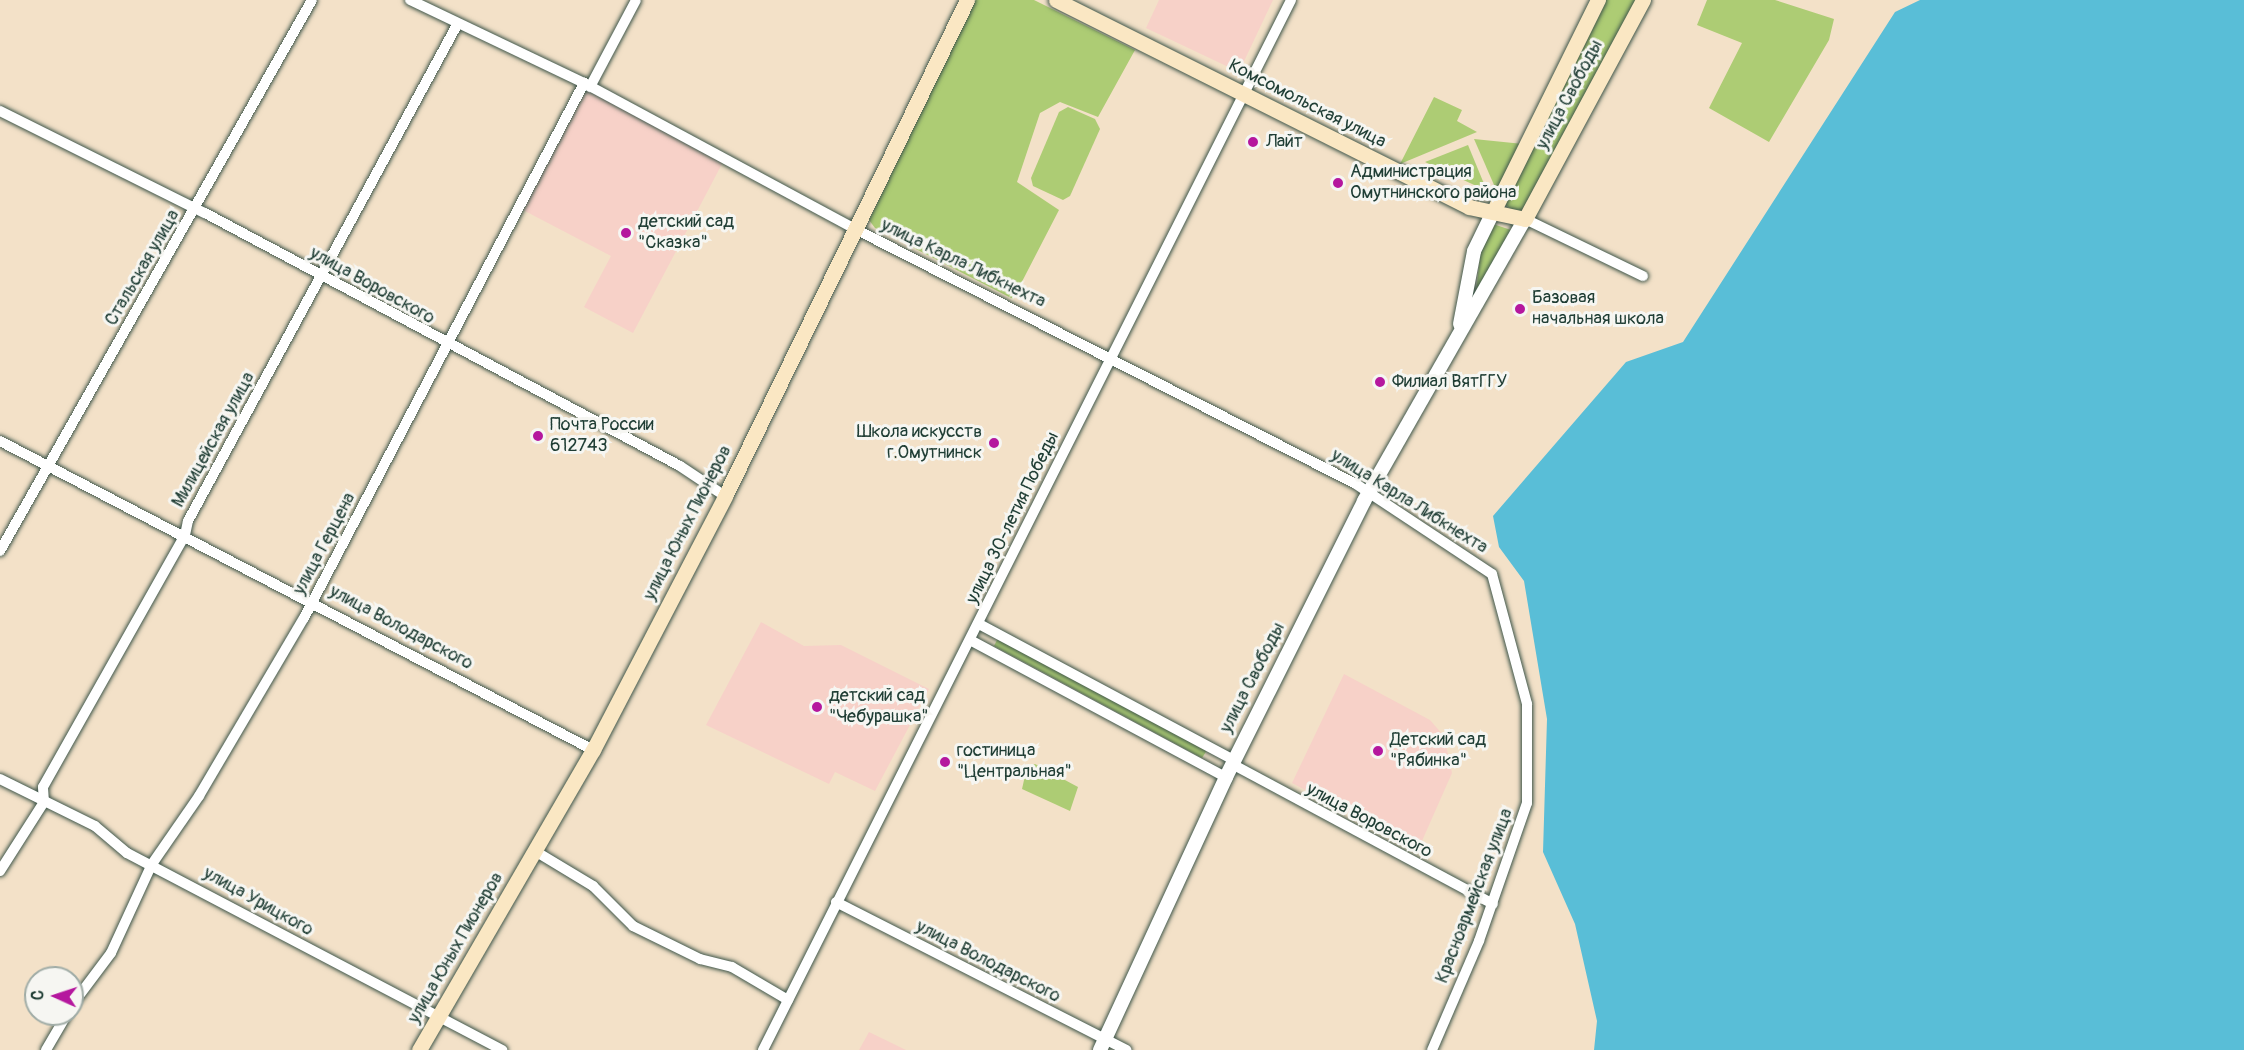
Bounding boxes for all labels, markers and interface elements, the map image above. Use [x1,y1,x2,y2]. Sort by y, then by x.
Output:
street label: улица Свободы [1532,37,1608,153]
street label: Комсомольская улица [1225,55,1389,153]
place label: Лайт [1266,131,1303,153]
marker: Лайт [1244,133,1262,151]
place label: Администрация Омутнинского района [1350,162,1516,204]
marker: Администрация Омутнинского района [1331,176,1345,190]
street label: Стальская улица [101,206,185,330]
place label: детский сад "Сказка" [638,212,734,254]
street label: улица Карла Либкнехта [877,215,1049,313]
marker: детский сад "Сказка" [619,226,633,240]
street label: улица Воровского [306,243,438,329]
place label: Базовая начальная школа [1532,288,1664,330]
marker: Базовая начальная школа [1513,302,1527,316]
street label: Милицейская улица [168,369,260,511]
place label: Филиал ВятГГУ [1392,371,1507,393]
marker: Филиал ВятГГУ [1373,375,1387,389]
place label: Почта России 612743 [550,415,654,458]
place label: Школа искусств г.Омутнинск [857,422,982,464]
marker: Почта России 612743 [531,429,545,443]
street label: улица 30-летия Победы [962,429,1064,607]
marker: Школа искусств г.Омутнинск [987,436,1001,450]
street label: улица Юных Пионеров [640,442,736,604]
street label: улица Карла Либкнехта [1327,445,1491,559]
street label: улица Герцена [289,489,361,599]
street label: улица Володарского [326,581,476,675]
street label: улица Свободы [1216,619,1290,737]
place label: детский сад "Чебурашка" [829,686,929,728]
marker: детский сад "Чебурашка" [810,700,824,714]
place label: Детский сад "Рябинка" [1390,730,1486,772]
place label: гостиница "Центральная" [957,741,1072,783]
marker: Детский сад "Рябинка" [1371,744,1385,758]
marker: гостиница "Центральная" [938,755,952,769]
street label: улица Воровского [1302,779,1436,863]
street label: Красноармейская улица [1432,806,1518,986]
street label: улица Урицкого [199,863,317,941]
street label: улица Юных Пионеров [404,869,508,1027]
street label: улица Володарского [912,916,1064,1008]
north arrow [24,966,84,1026]
text: С [28,990,48,1001]

